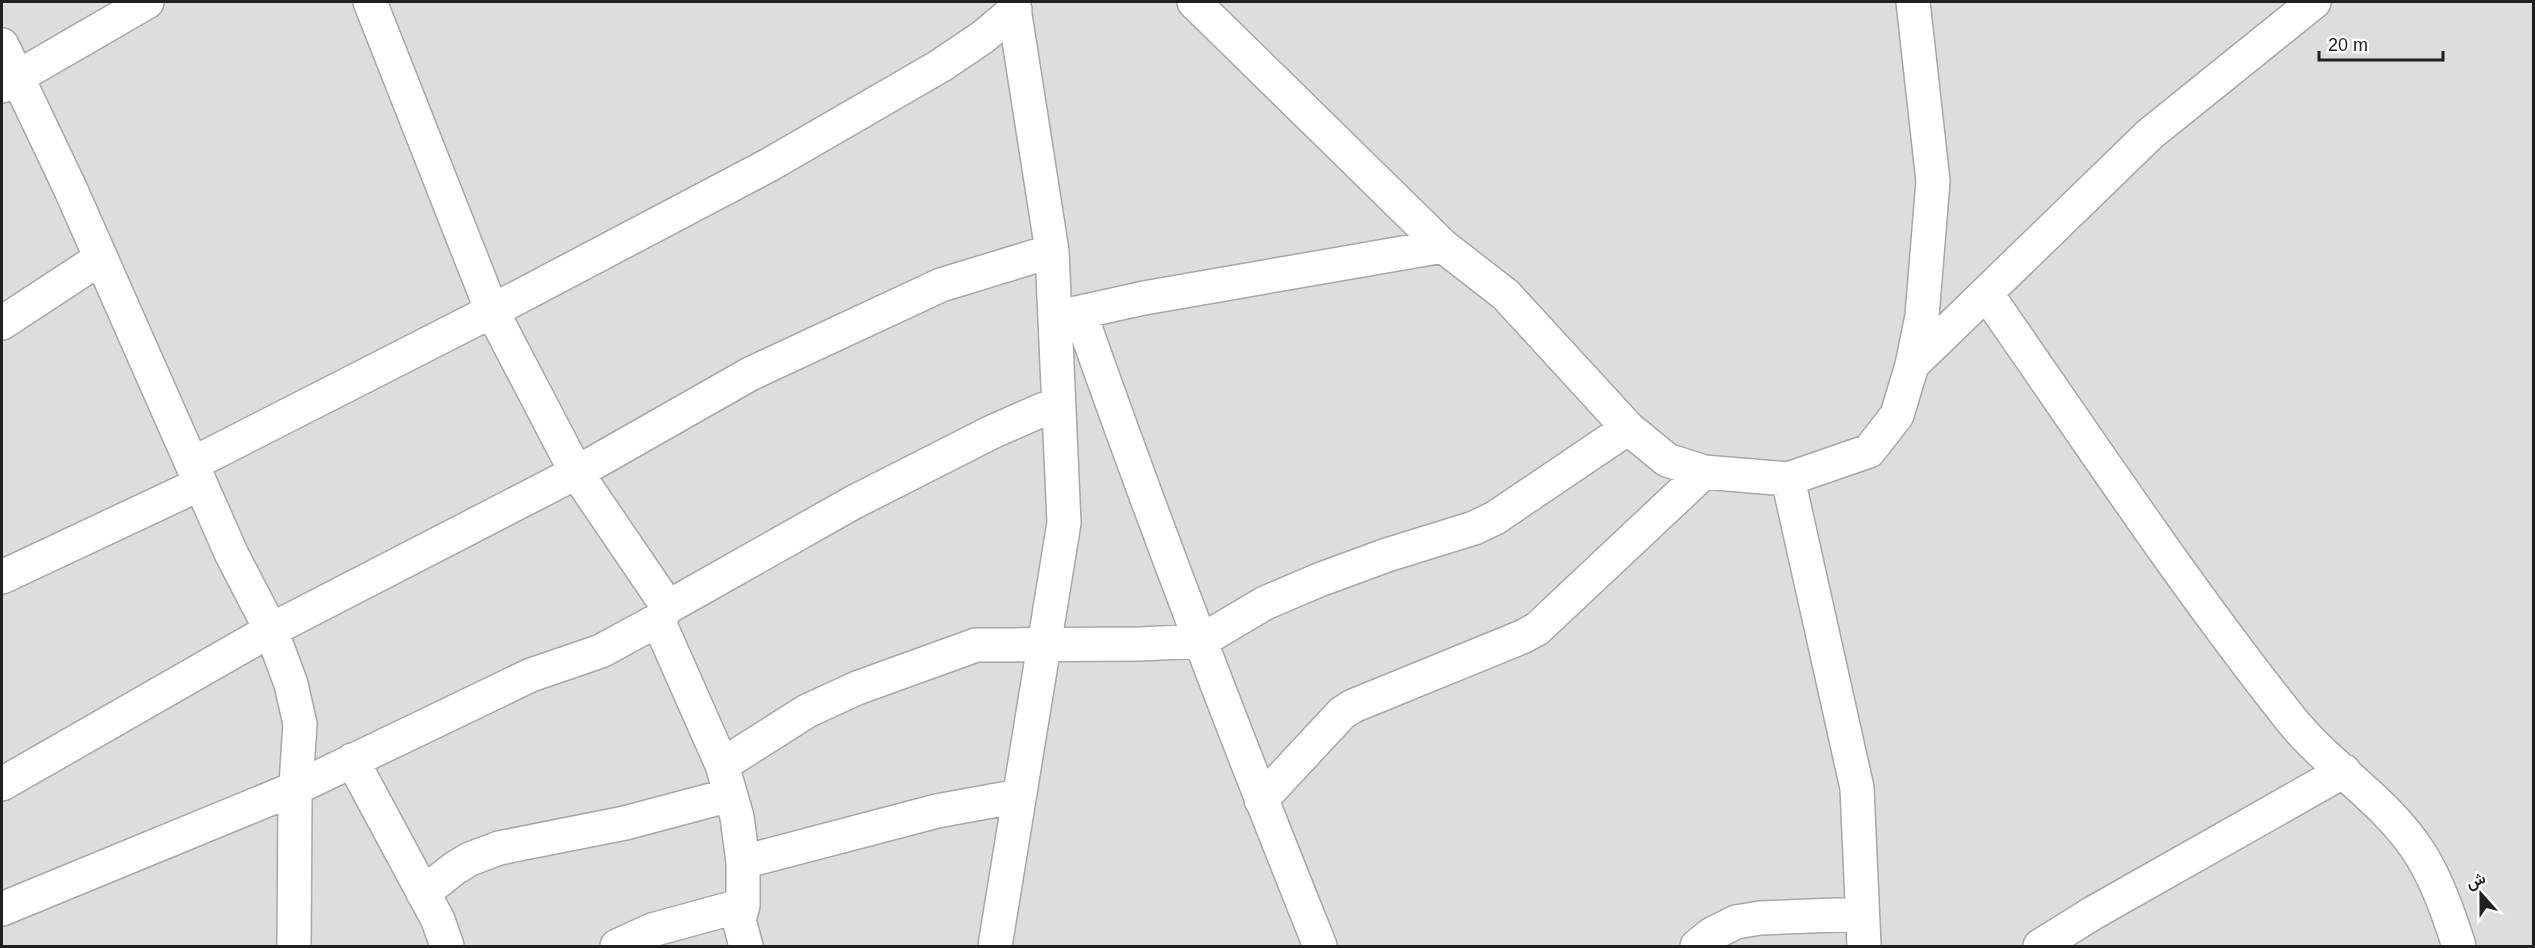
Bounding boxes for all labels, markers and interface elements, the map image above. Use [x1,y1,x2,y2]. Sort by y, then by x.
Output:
scale bar [2319,24,2444,62]
text: 20 m [2328,35,2368,55]
north arrow [2451,864,2511,924]
text: ش [2464,869,2488,893]

